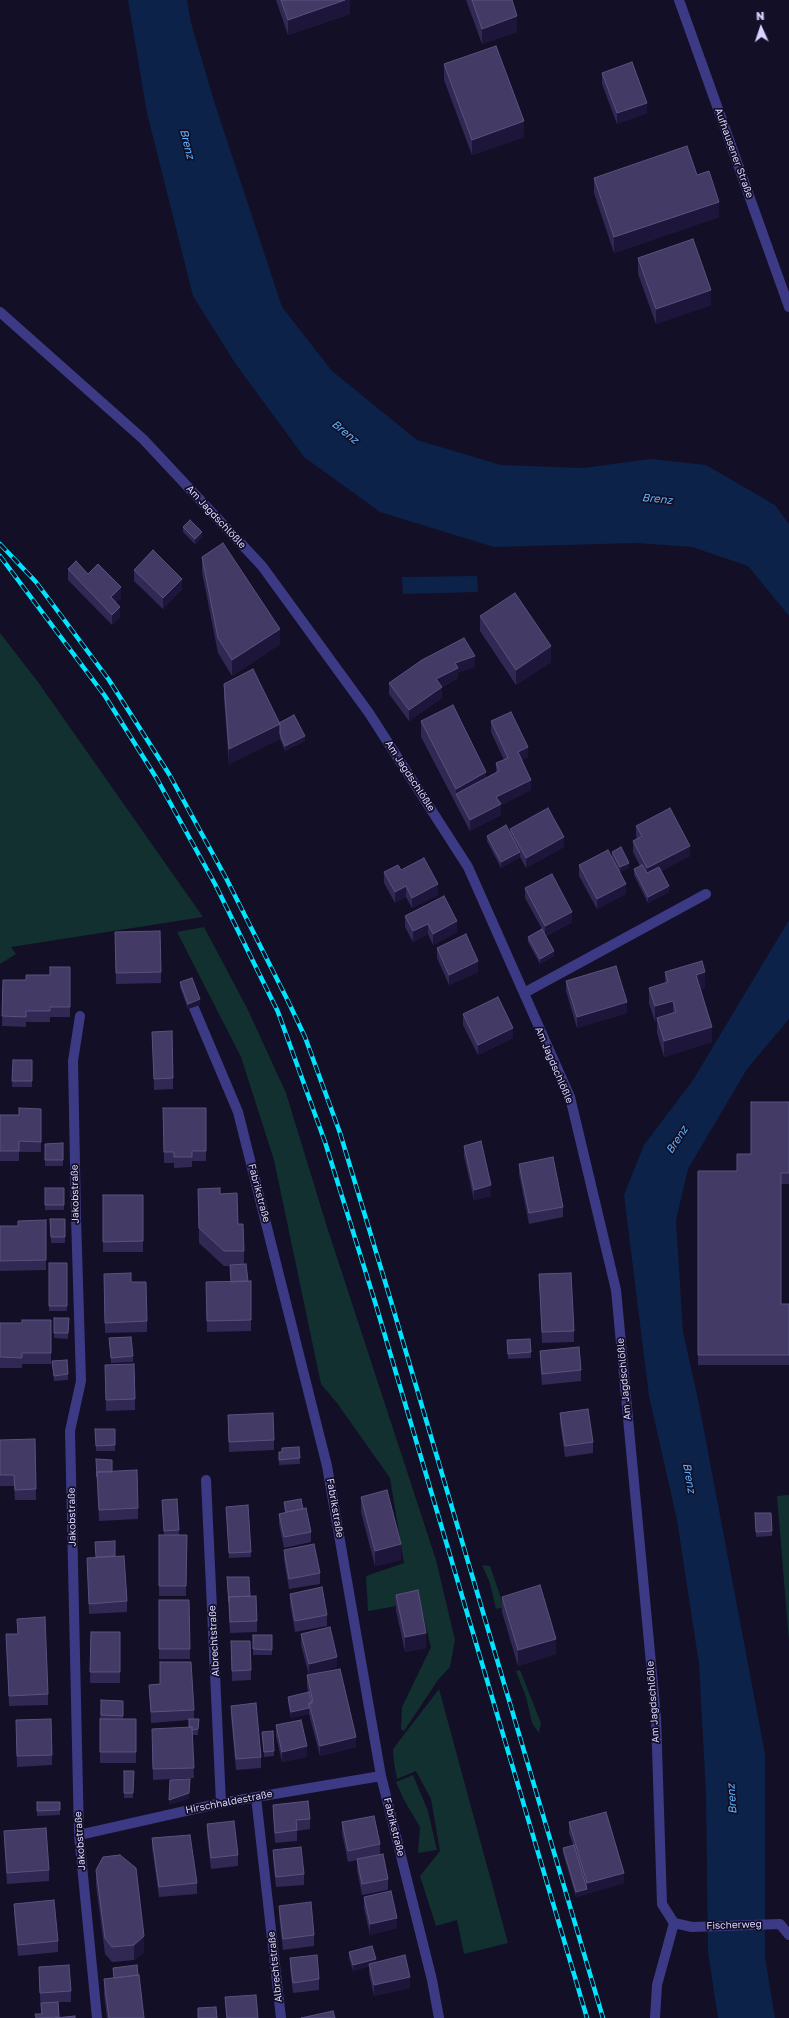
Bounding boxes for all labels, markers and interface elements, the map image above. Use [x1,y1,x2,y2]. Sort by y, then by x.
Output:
north arrow [741,8,781,48]
text: N [756,9,765,22]
street label: Aufhausener Straße [712,106,756,200]
water label: Brenz [177,128,197,160]
water label: Brenz [329,417,361,447]
street label: Am Jagdschlößle [184,483,248,551]
water label: Brenz [641,491,673,507]
street label: Am Jagdschlößle [383,738,437,814]
street label: Am Jagdschlößle [532,1025,576,1105]
water label: Brenz [663,1124,691,1156]
street label: Fabrikstraße [245,1162,273,1224]
street label: Jakobstraße [68,1164,82,1224]
street label: Am Jagdschlößle [614,1338,634,1420]
water label: Brenz [680,1462,698,1494]
street label: Fabrikstraße [324,1477,346,1539]
street label: Jakobstraße [65,1487,79,1547]
street label: Albrechtstraße [206,1605,222,1677]
street label: Am Jagdschlößle [644,1661,662,1743]
water label: Brenz [724,1783,740,1815]
street label: Hirschhaldestraße [185,1788,273,1816]
street label: Fabrikstraße [381,1796,407,1858]
street label: Jakobstraße [72,1811,88,1871]
street label: Fischerweg [706,1918,762,1932]
street label: Albrechtstraße [265,1931,285,2003]

